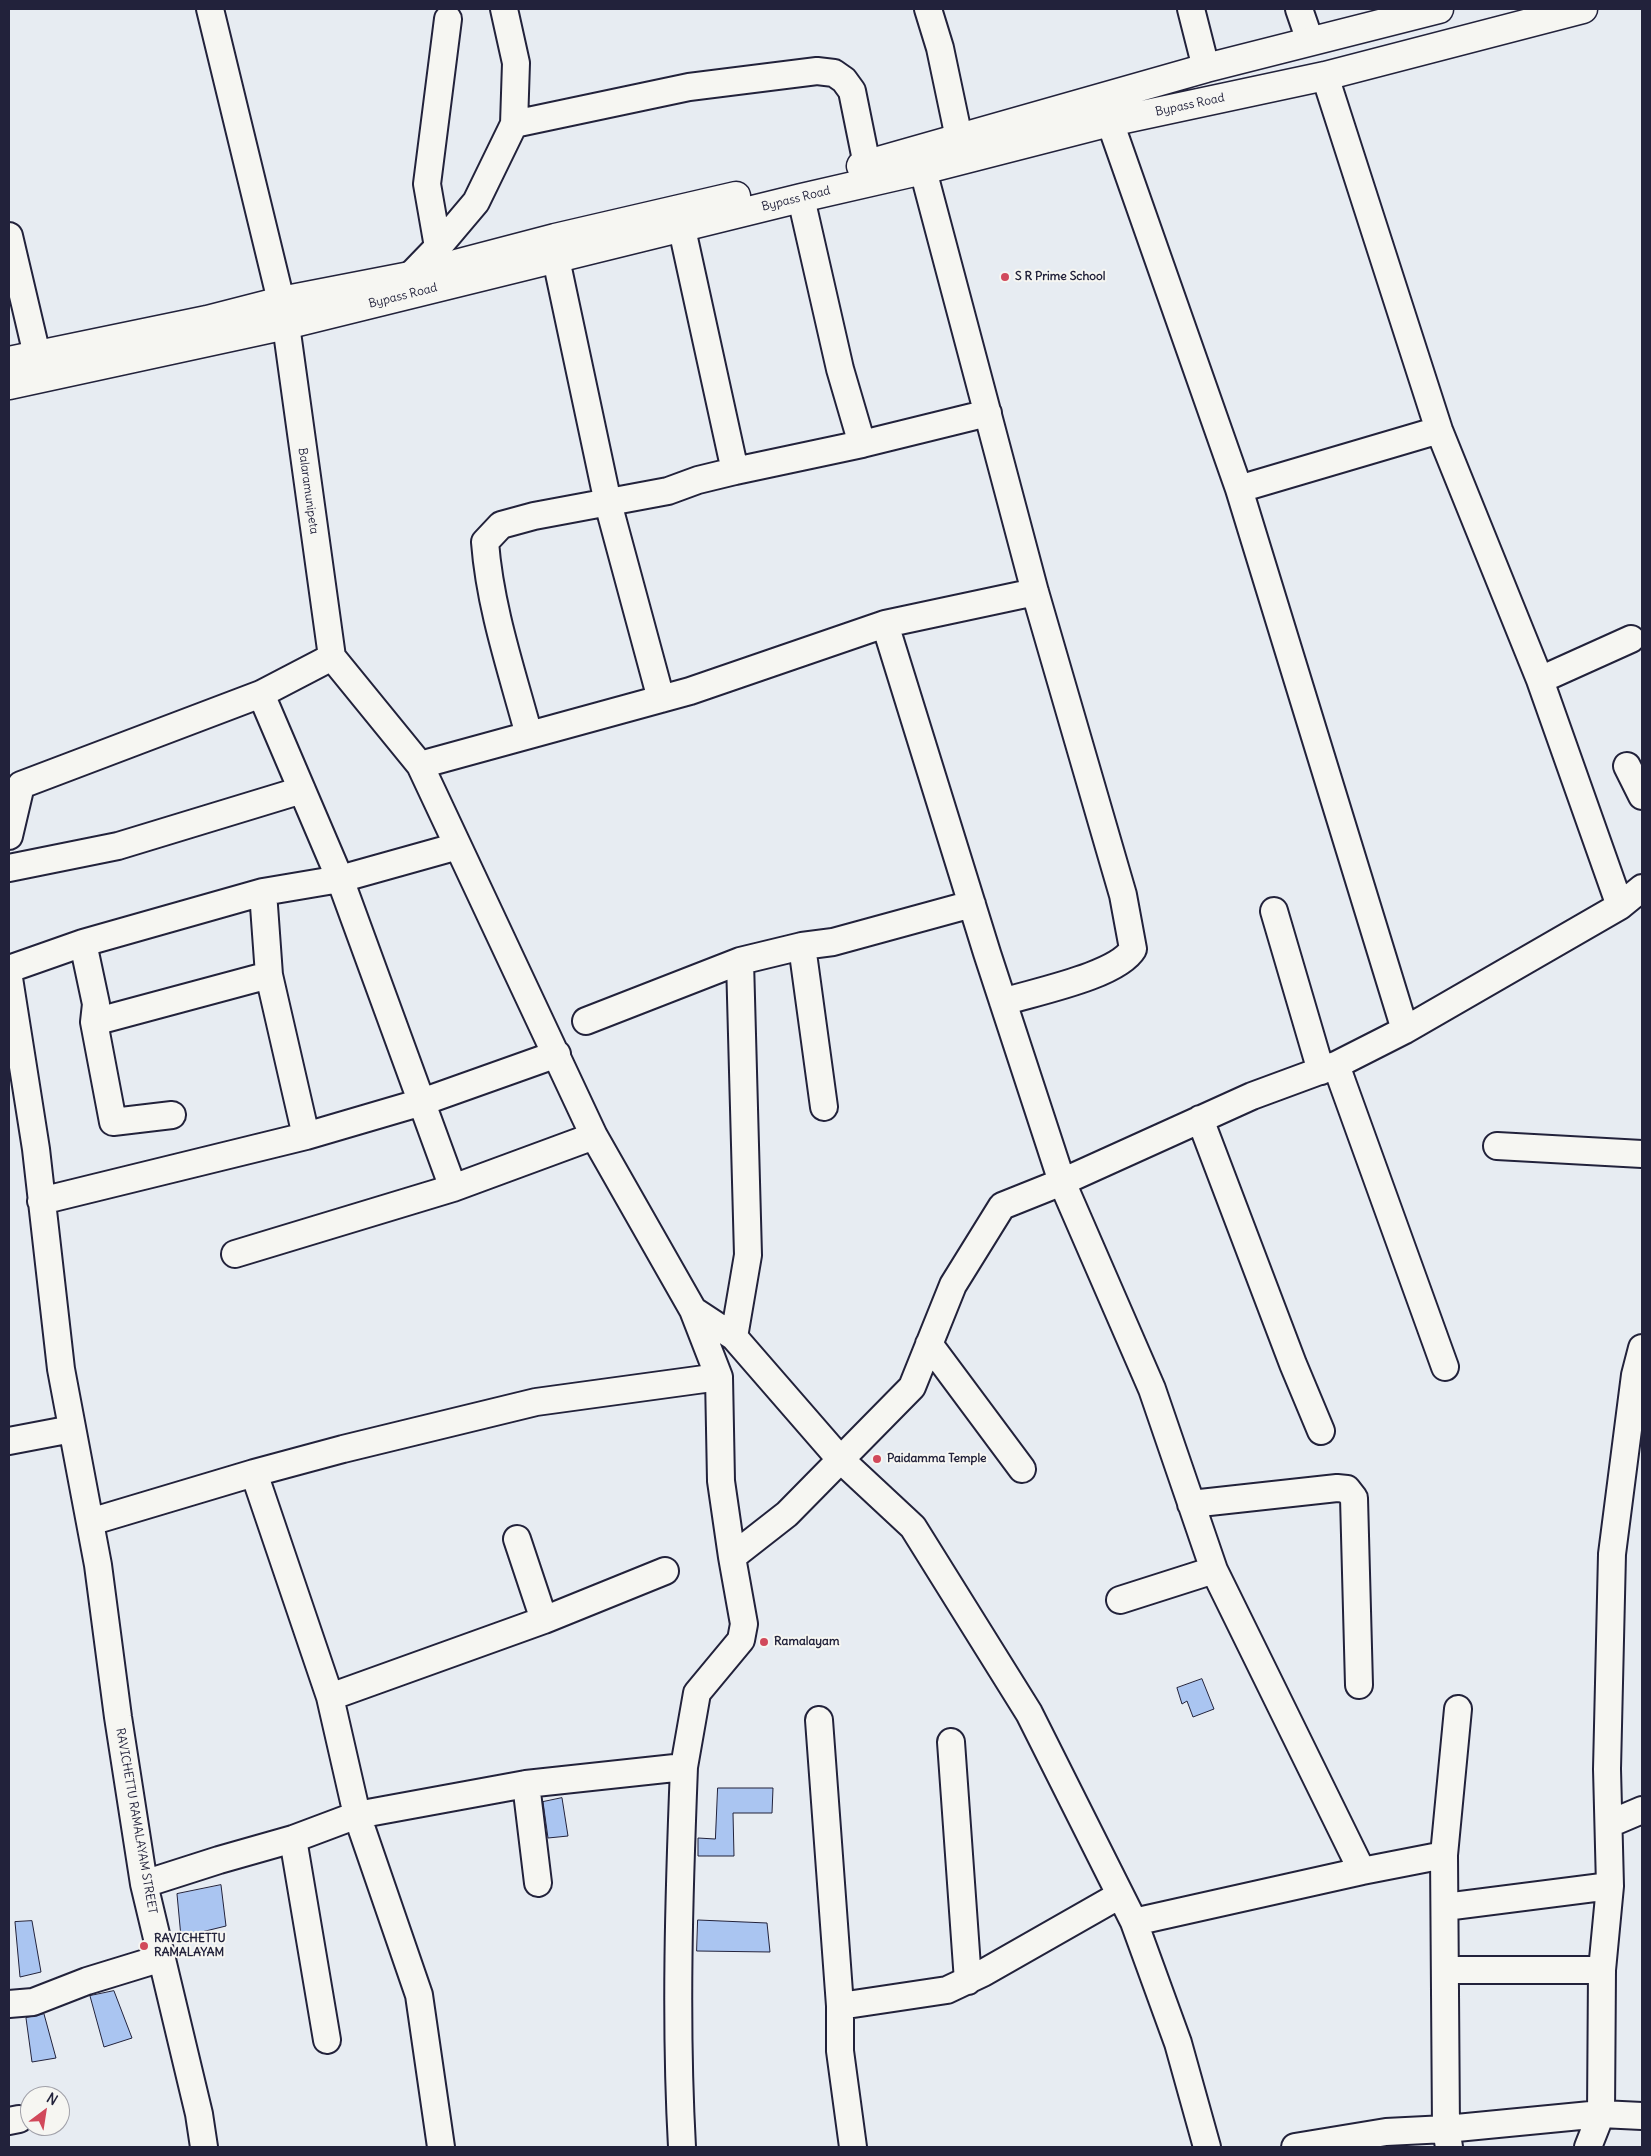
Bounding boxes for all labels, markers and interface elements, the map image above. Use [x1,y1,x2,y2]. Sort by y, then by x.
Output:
street label: Bypass Road [1154,91,1226,119]
street label: Bypass Road [760,184,832,214]
place label: S R Prime School [1015,270,1106,284]
marker: S R Prime School [999,271,1011,283]
street label: Bypass Road [367,281,439,311]
street label: Balaramunipeta [295,447,321,535]
place label: Paidamma Temple [887,1452,987,1466]
marker: Paidamma Temple [871,1453,883,1465]
place label: Ramalayam [774,1635,839,1649]
marker: Ramalayam [758,1636,770,1648]
street label: RAVICHETTU RAMALAYAM STREET [113,1727,159,1915]
place label: RAVICHETTU RAMALAYAM [154,1932,226,1960]
marker: RAVICHETTU RAMALAYAM [138,1940,150,1952]
north arrow [20,2086,70,2136]
text: N [43,2089,61,2109]

